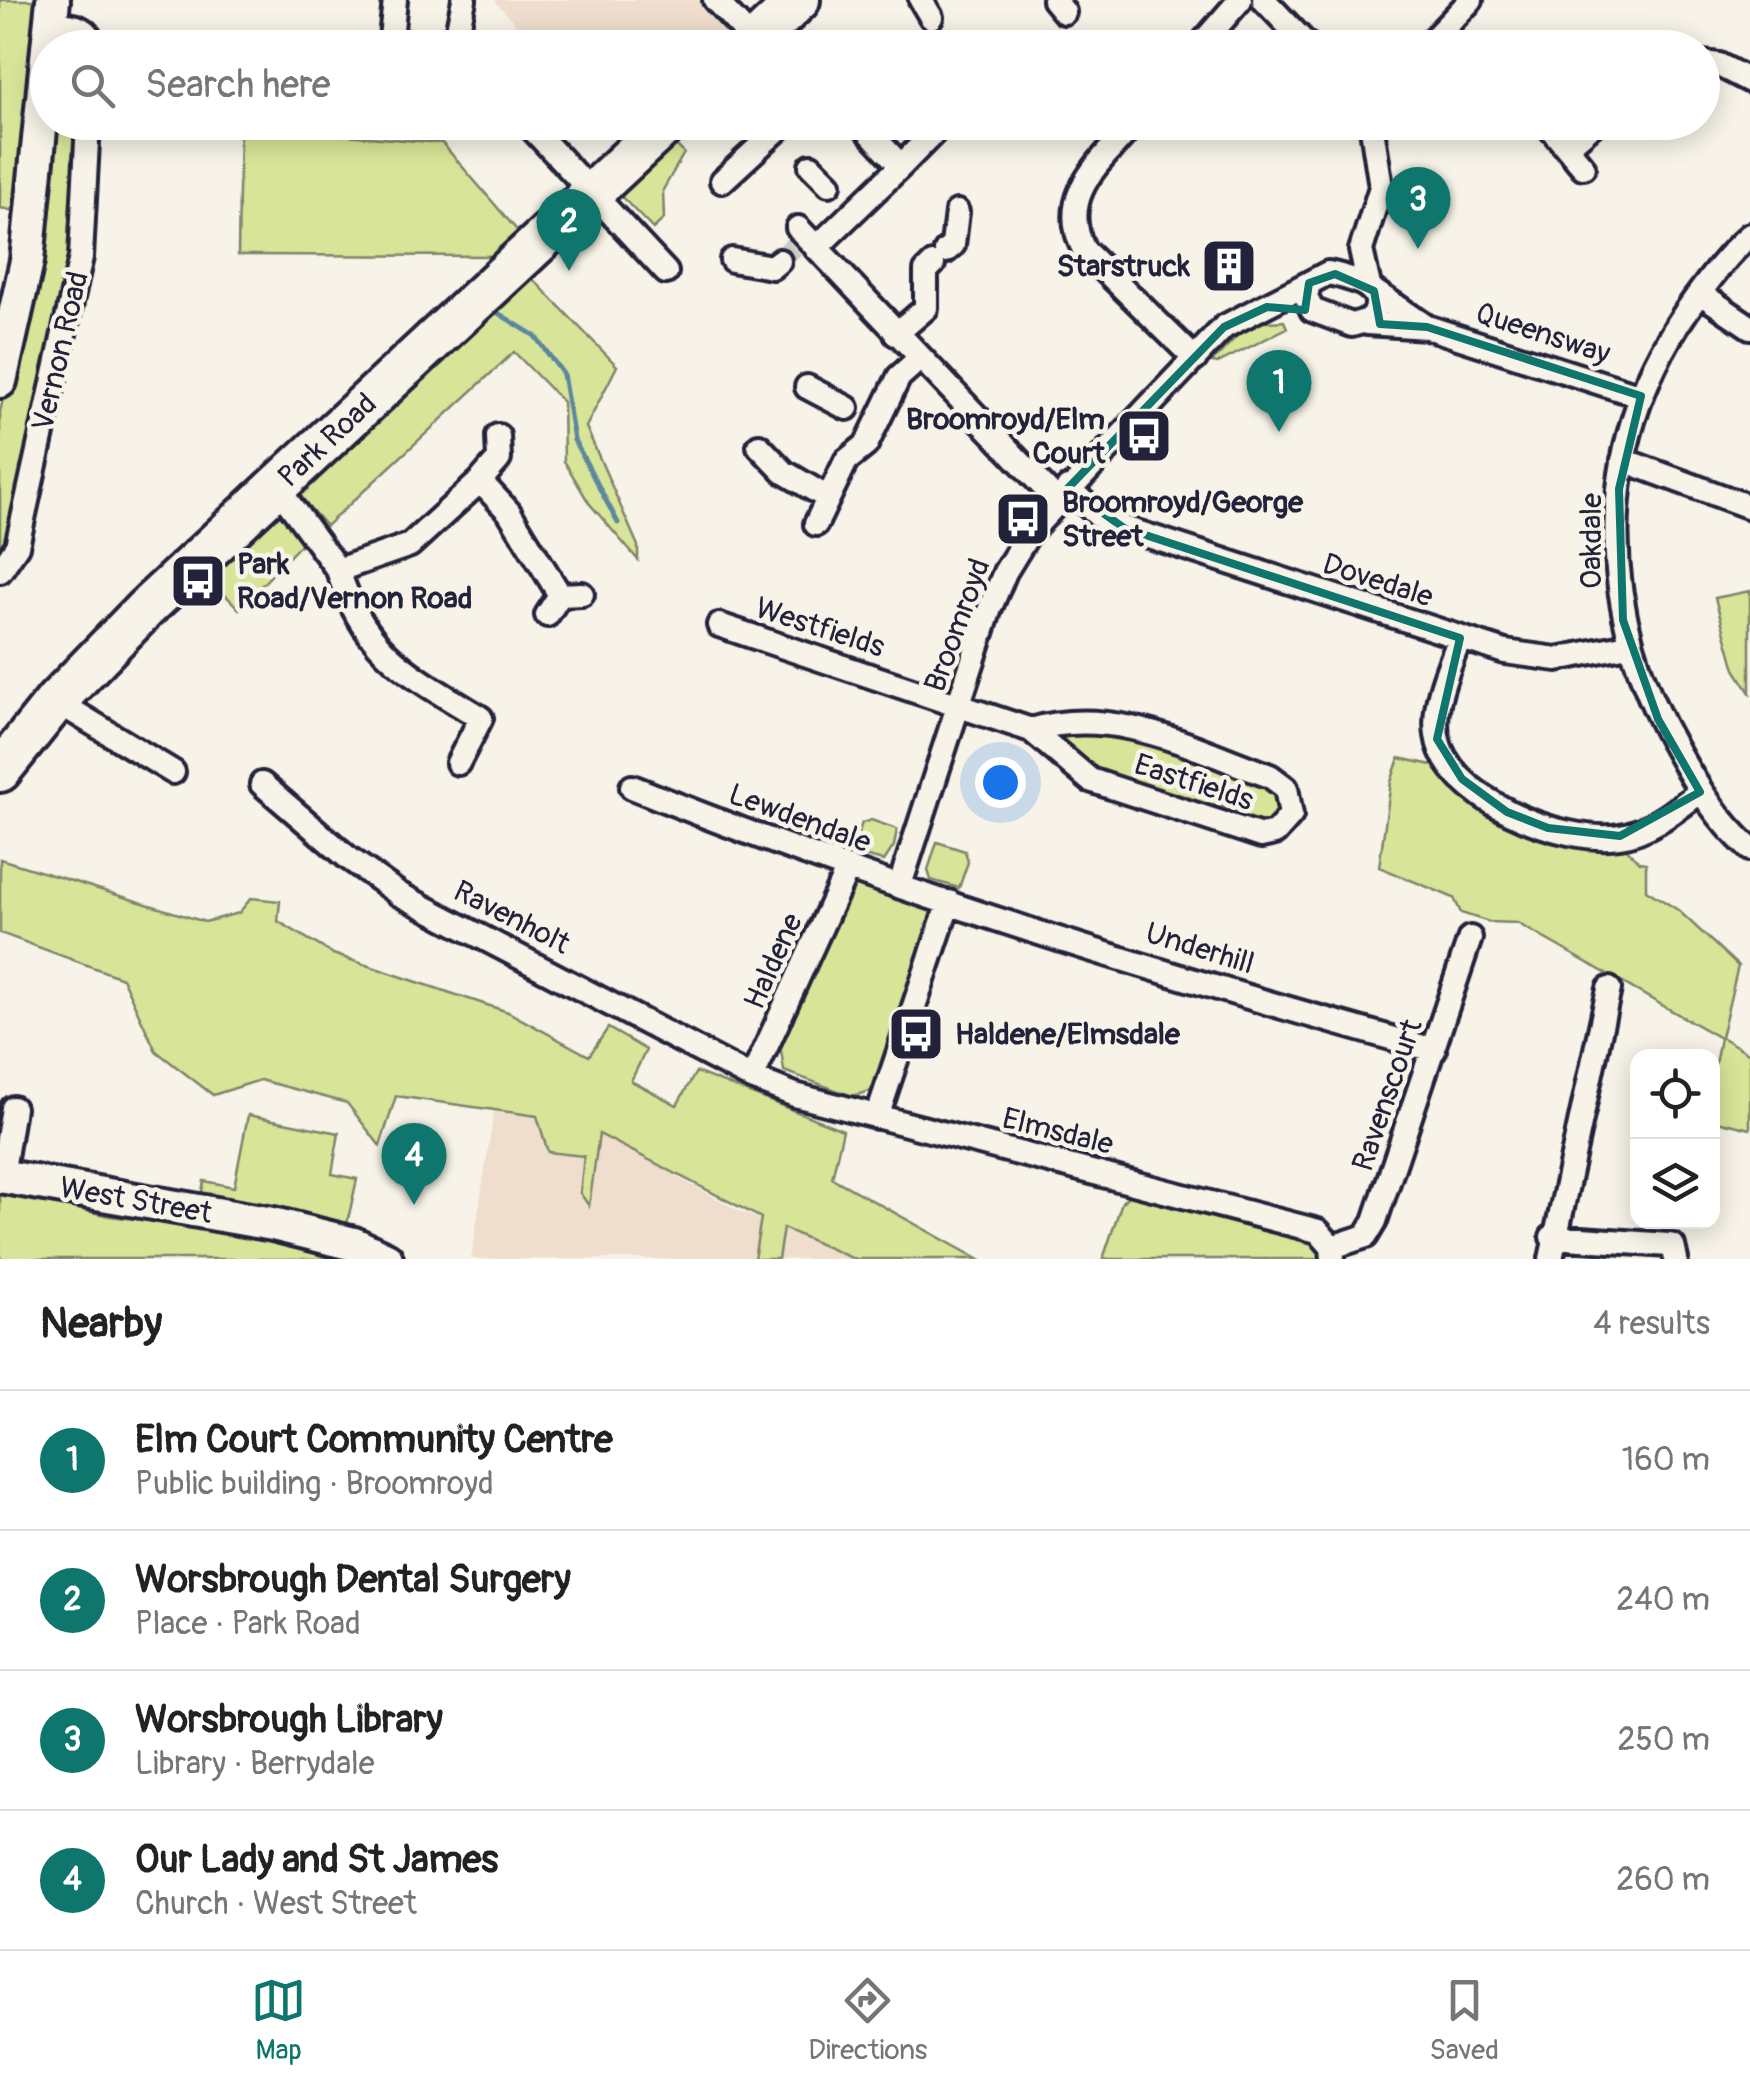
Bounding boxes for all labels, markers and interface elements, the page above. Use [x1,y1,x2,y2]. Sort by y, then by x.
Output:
search box [30,30,1720,140]
icon: search [65,58,120,113]
text: Search here [145,61,331,109]
pin: 3 [1386,166,1450,249]
pin: 2 [536,188,602,271]
building icon: Starstruck [1199,236,1259,296]
place label: Starstruck [1057,248,1190,285]
street label: Vernon Road [24,268,97,434]
street label: Queensway [1471,294,1615,373]
pin: 1 [1246,350,1312,432]
street label: Park Road [270,386,384,495]
place label: Broomroyd/Elm Court [906,401,1106,472]
bus stop icon: Broomroyd/Elm Court [1114,406,1174,466]
place label: Broomroyd/George Street [1062,484,1304,555]
bus stop icon: Broomroyd/George Street [993,489,1053,549]
street label: Oakdale [1573,493,1610,589]
street label: Dovedale [1318,545,1438,616]
place label: Park Road/Vernon Road [237,546,472,617]
bus stop icon: Park Road/Vernon Road [168,551,228,611]
street label: Broomroyd [916,554,999,697]
street label: Westfields [751,589,889,666]
street label: Eastfields [1130,746,1258,819]
your location [975,757,1026,808]
street label: Lewdendale [724,776,876,861]
street label: Ravenholt [448,872,577,963]
street label: Haldene [736,907,811,1015]
street label: Underhill [1141,915,1259,982]
bus stop icon: Haldene/Elmsdale [886,1004,946,1064]
street label: Ravenscourt [1344,1014,1431,1176]
place label: Haldene/Elmsdale [955,1016,1181,1053]
map controls [1630,1049,1720,1229]
button: locate [1630,1049,1720,1139]
street label: Elmsdale [999,1100,1117,1163]
pin: 4 [382,1122,446,1205]
button: layers [1630,1139,1720,1229]
street label: West Street [57,1169,216,1232]
text: Nearby [40,1298,162,1350]
text: 4 results [1593,1304,1710,1344]
text: Elm Court Community Centre [135,1416,613,1464]
text: 1 [66,1440,79,1480]
text: 160 m [1622,1440,1710,1480]
text: Public building · Broomroyd [135,1464,494,1504]
text: Worsbrough Dental Surgery [135,1556,571,1604]
text: 2 [64,1580,81,1620]
text: 240 m [1616,1580,1710,1620]
text: Place · Park Road [135,1604,361,1644]
text: Worsbrough Library [135,1696,443,1744]
text: 3 [64,1720,81,1760]
text: 250 m [1618,1720,1710,1760]
text: Library · Berrydale [135,1744,374,1784]
text: Our Lady and St James [135,1836,498,1884]
text: 4 [63,1860,82,1900]
text: 260 m [1616,1860,1710,1900]
text: Church · West Street [135,1884,417,1924]
tab: Map [251,1973,306,2068]
tab: Directions [808,1973,927,2068]
tab: Saved [1429,1973,1499,2068]

